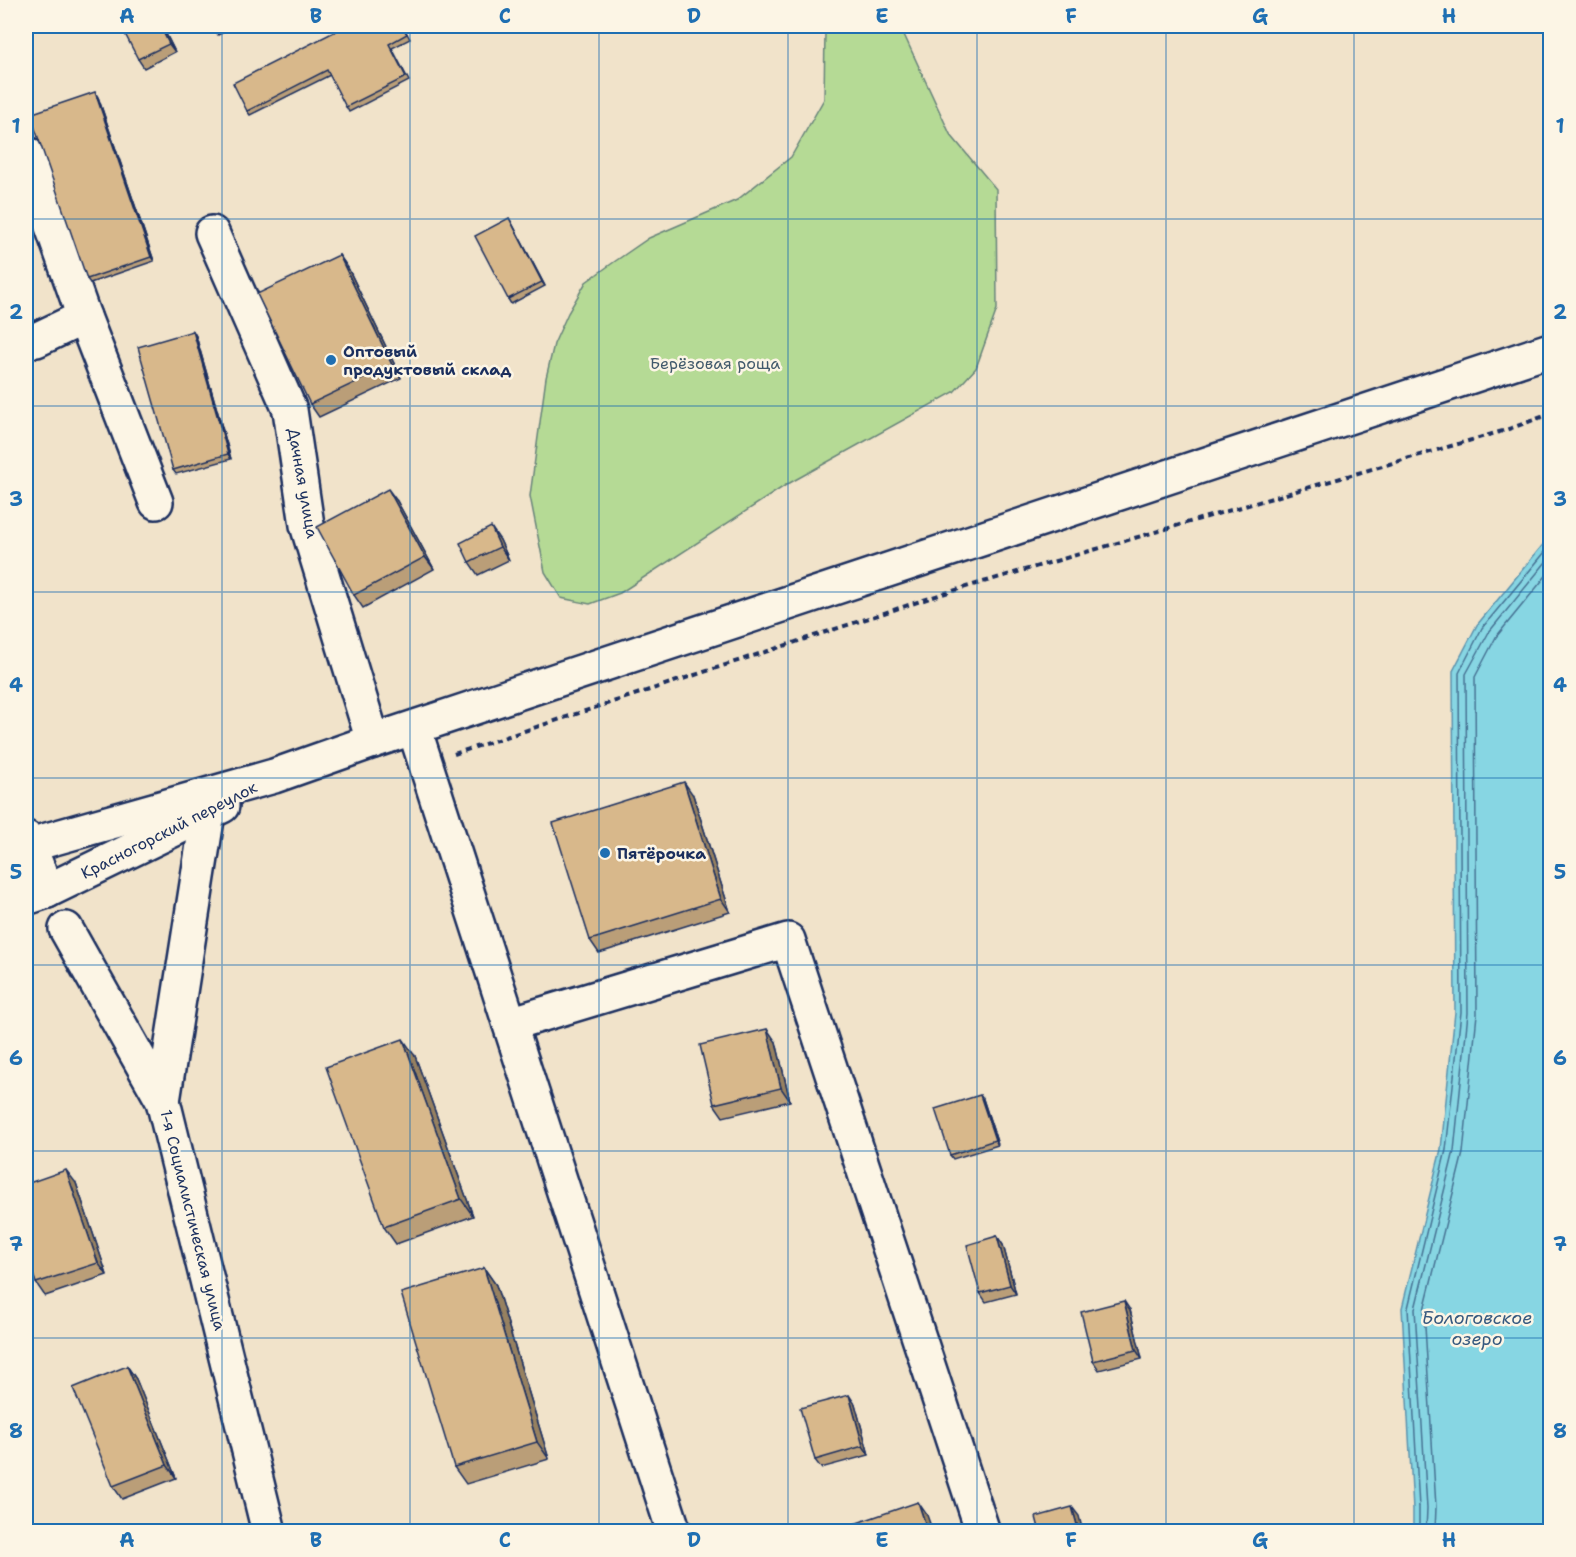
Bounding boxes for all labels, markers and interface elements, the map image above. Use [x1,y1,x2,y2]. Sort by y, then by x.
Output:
text: A [119,3,135,29]
text: B [310,3,322,29]
text: C [499,3,511,29]
text: D [687,3,701,29]
text: E [875,3,889,29]
text: F [1065,3,1077,29]
text: G [1252,3,1268,29]
text: H [1442,3,1456,29]
text: 1 [11,113,21,139]
text: 1 [1555,113,1565,139]
text: 2 [9,299,23,325]
text: 2 [1553,299,1567,325]
place label: Оптовый продуктовый склад [343,341,512,380]
marker: Оптовый продуктовый склад [324,353,338,367]
park label: Берёзовая роща [650,353,780,374]
street label: Дачная улица [283,426,323,540]
text: 3 [9,486,23,512]
text: 3 [1553,486,1567,512]
text: 4 [9,672,23,698]
text: 4 [1553,672,1567,698]
street label: Красногорский переулок [77,776,261,884]
place label: Пятёрочка [617,843,706,864]
marker: Пятёрочка [598,846,612,860]
text: 5 [10,859,22,885]
text: 5 [1554,859,1566,885]
text: 6 [9,1045,23,1071]
text: 6 [1553,1045,1567,1071]
street label: 1-я Социалистическая улица [155,1107,231,1333]
text: 7 [9,1231,23,1257]
text: 7 [1553,1231,1567,1257]
water label: Бологовское озеро [1422,1306,1532,1351]
text: 8 [9,1418,23,1444]
text: 8 [1553,1418,1567,1444]
text: A [119,1527,135,1553]
text: B [310,1527,322,1553]
text: C [499,1527,511,1553]
text: D [687,1527,701,1553]
text: E [875,1527,889,1553]
text: F [1065,1527,1077,1553]
text: G [1252,1527,1268,1553]
text: H [1442,1527,1456,1553]

